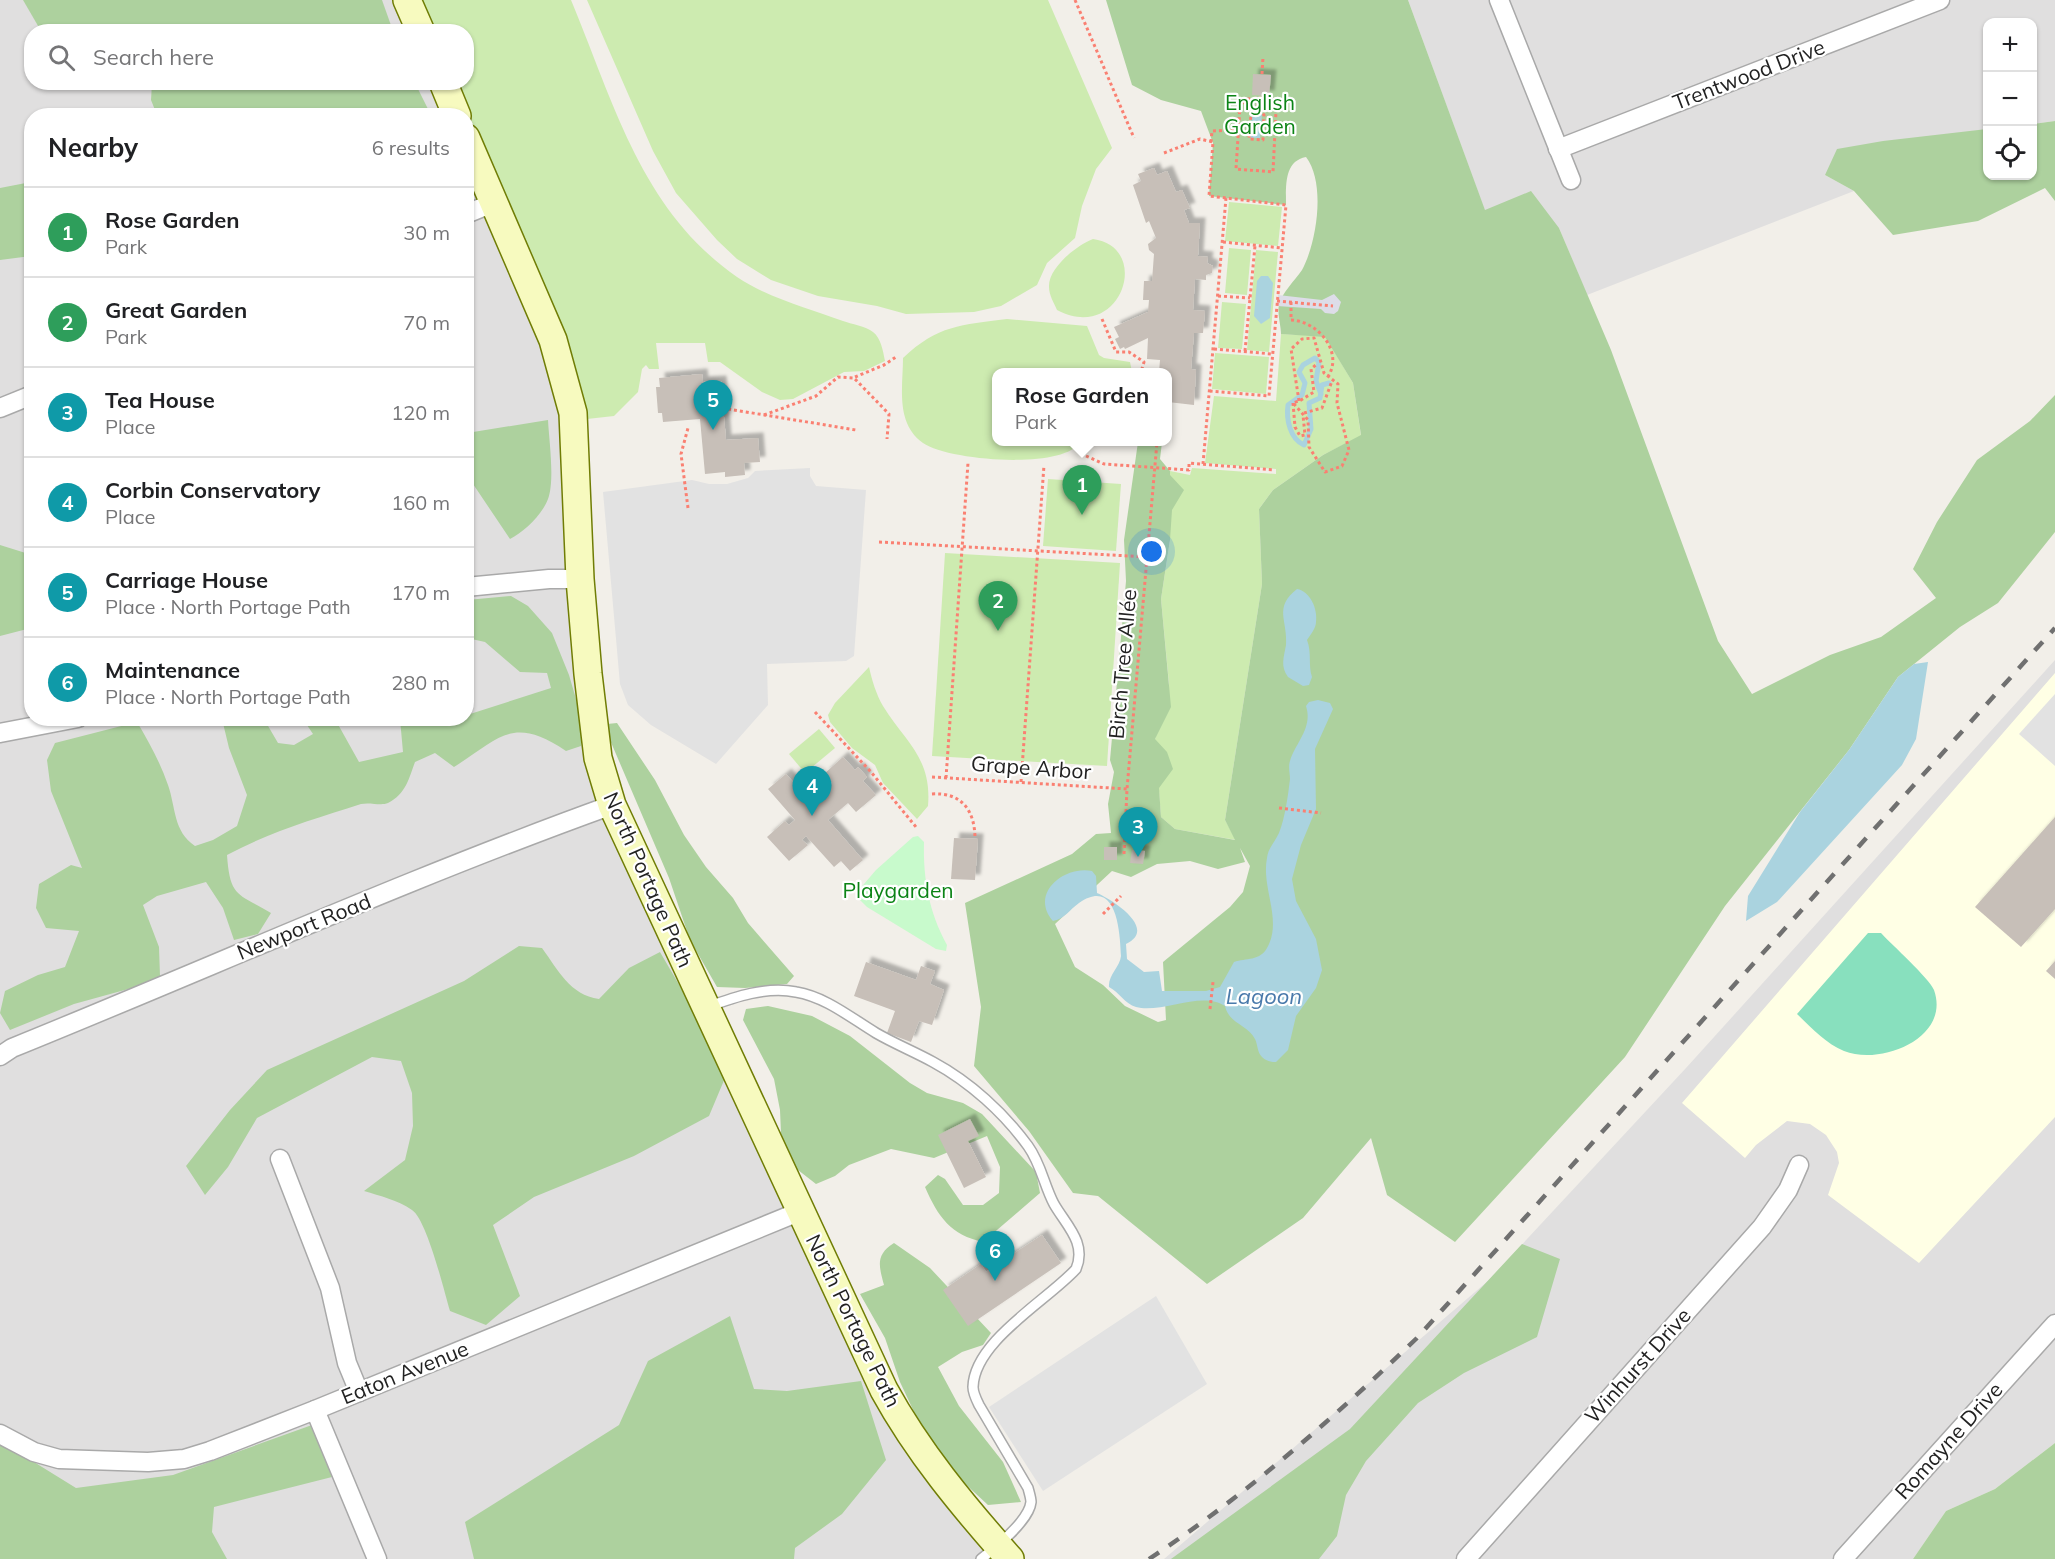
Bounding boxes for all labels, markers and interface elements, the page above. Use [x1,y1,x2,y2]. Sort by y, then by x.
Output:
map controls [1983,18,2037,180]
button: + [1983,18,2037,72]
search box [24,24,474,90]
street label: Trentwood Drive [1669,33,1828,115]
icon: search [45,41,78,74]
text: Search here [93,43,214,71]
button: − [1983,72,2037,126]
park label: English Garden [1224,89,1296,139]
button: locate [1983,126,2037,180]
text: Nearby [48,131,138,164]
text: 6 results [372,135,450,160]
text: Rose Garden [105,206,240,234]
text: 1 [62,220,74,245]
text: 30 m [403,220,450,245]
text: Park [105,234,147,259]
text: Great Garden [105,296,247,324]
text: 2 [62,310,74,335]
text: 70 m [403,310,450,335]
text: Park [105,324,147,349]
popup [992,368,1172,446]
pin: 5 [694,380,732,430]
text: Rose Garden [1015,381,1149,409]
text: Tea House [105,386,215,414]
text: 3 [62,400,74,425]
text: 120 m [391,400,450,425]
text: Park [1015,409,1057,434]
text: Place [105,414,155,439]
pin: 1 [1062,466,1102,515]
text: Corbin Conservatory [105,476,321,504]
text: 4 [62,490,74,515]
text: 160 m [391,490,450,515]
text: Place [105,504,155,529]
your location [1137,537,1166,566]
text: Carriage House [105,566,268,594]
text: 5 [62,580,74,605]
text: 170 m [391,580,450,605]
pin: 2 [978,582,1018,631]
street label: Birch Tree Allée [1103,588,1141,740]
text: Place · North Portage Path [105,594,351,619]
text: Maintenance [105,656,240,684]
text: 6 [62,670,74,695]
text: 280 m [391,670,450,695]
text: Place · North Portage Path [105,684,351,709]
street label: Grape Arbor [970,750,1092,784]
pin: 4 [792,766,832,816]
street label: North Portage Path [599,788,699,971]
pin: 3 [1118,808,1158,857]
park label: Playgarden [842,877,954,903]
street label: Newport Road [233,887,374,965]
water label: Lagoon [1226,982,1302,1010]
street label: North Portage Path [801,1230,907,1411]
pin: 6 [976,1232,1014,1281]
street label: Winhurst Drive [1579,1302,1696,1428]
street label: Eaton Avenue [337,1335,472,1409]
street label: Romayne Drive [1889,1377,2008,1504]

